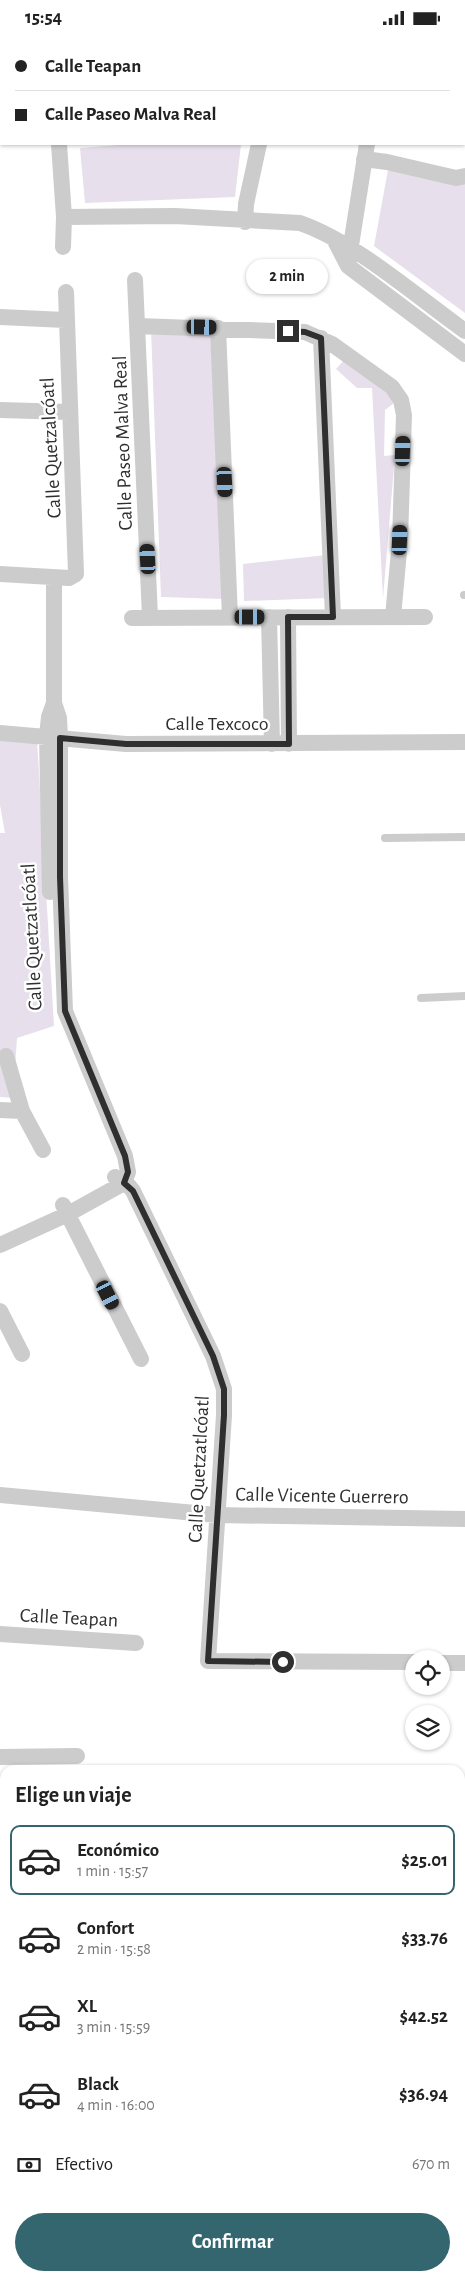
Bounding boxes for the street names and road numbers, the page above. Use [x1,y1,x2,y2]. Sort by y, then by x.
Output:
street label: Calle Paseo Malva Real [110,355,136,531]
street label: Calle Quetzalcóatl [37,377,65,519]
street label: Calle Texcoco [165,714,269,734]
street label: Calle Quetzatlcóatl [18,863,46,1011]
street label: Calle Quetzatlcóatl [185,1395,213,1543]
street label: Calle Vicente Guerrero [235,1484,409,1508]
street label: Calle Teapan [19,1605,119,1631]

